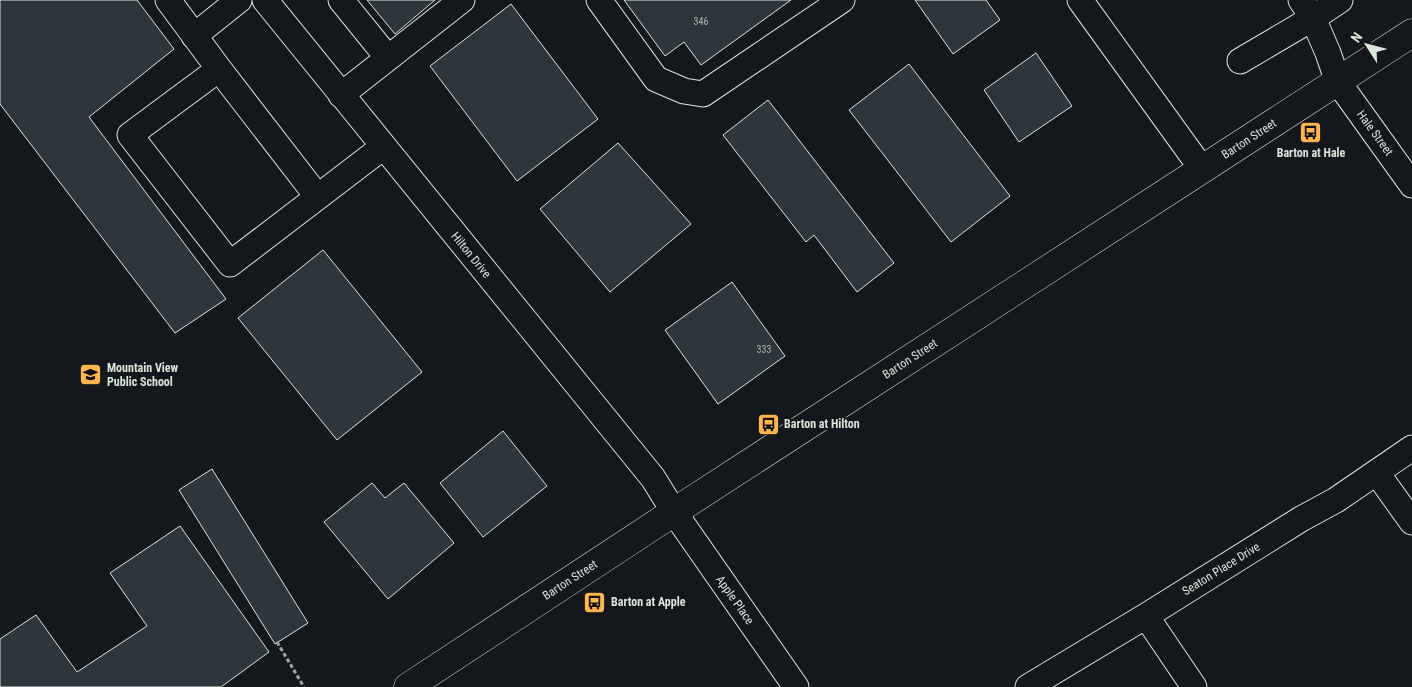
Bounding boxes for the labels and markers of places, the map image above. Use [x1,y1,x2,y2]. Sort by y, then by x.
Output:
bus stop icon: Barton at Hale [1299,120,1323,144]
place label: Barton at Hale [1277,146,1346,160]
place label: Mountain View Public School [107,361,179,389]
school or university icon: Mountain View Public School [79,363,103,387]
bus stop icon: Barton at Hilton [756,412,780,436]
place label: Barton at Hilton [784,417,860,431]
bus stop icon: Barton at Apple [583,590,607,614]
place label: Barton at Apple [611,595,686,609]

